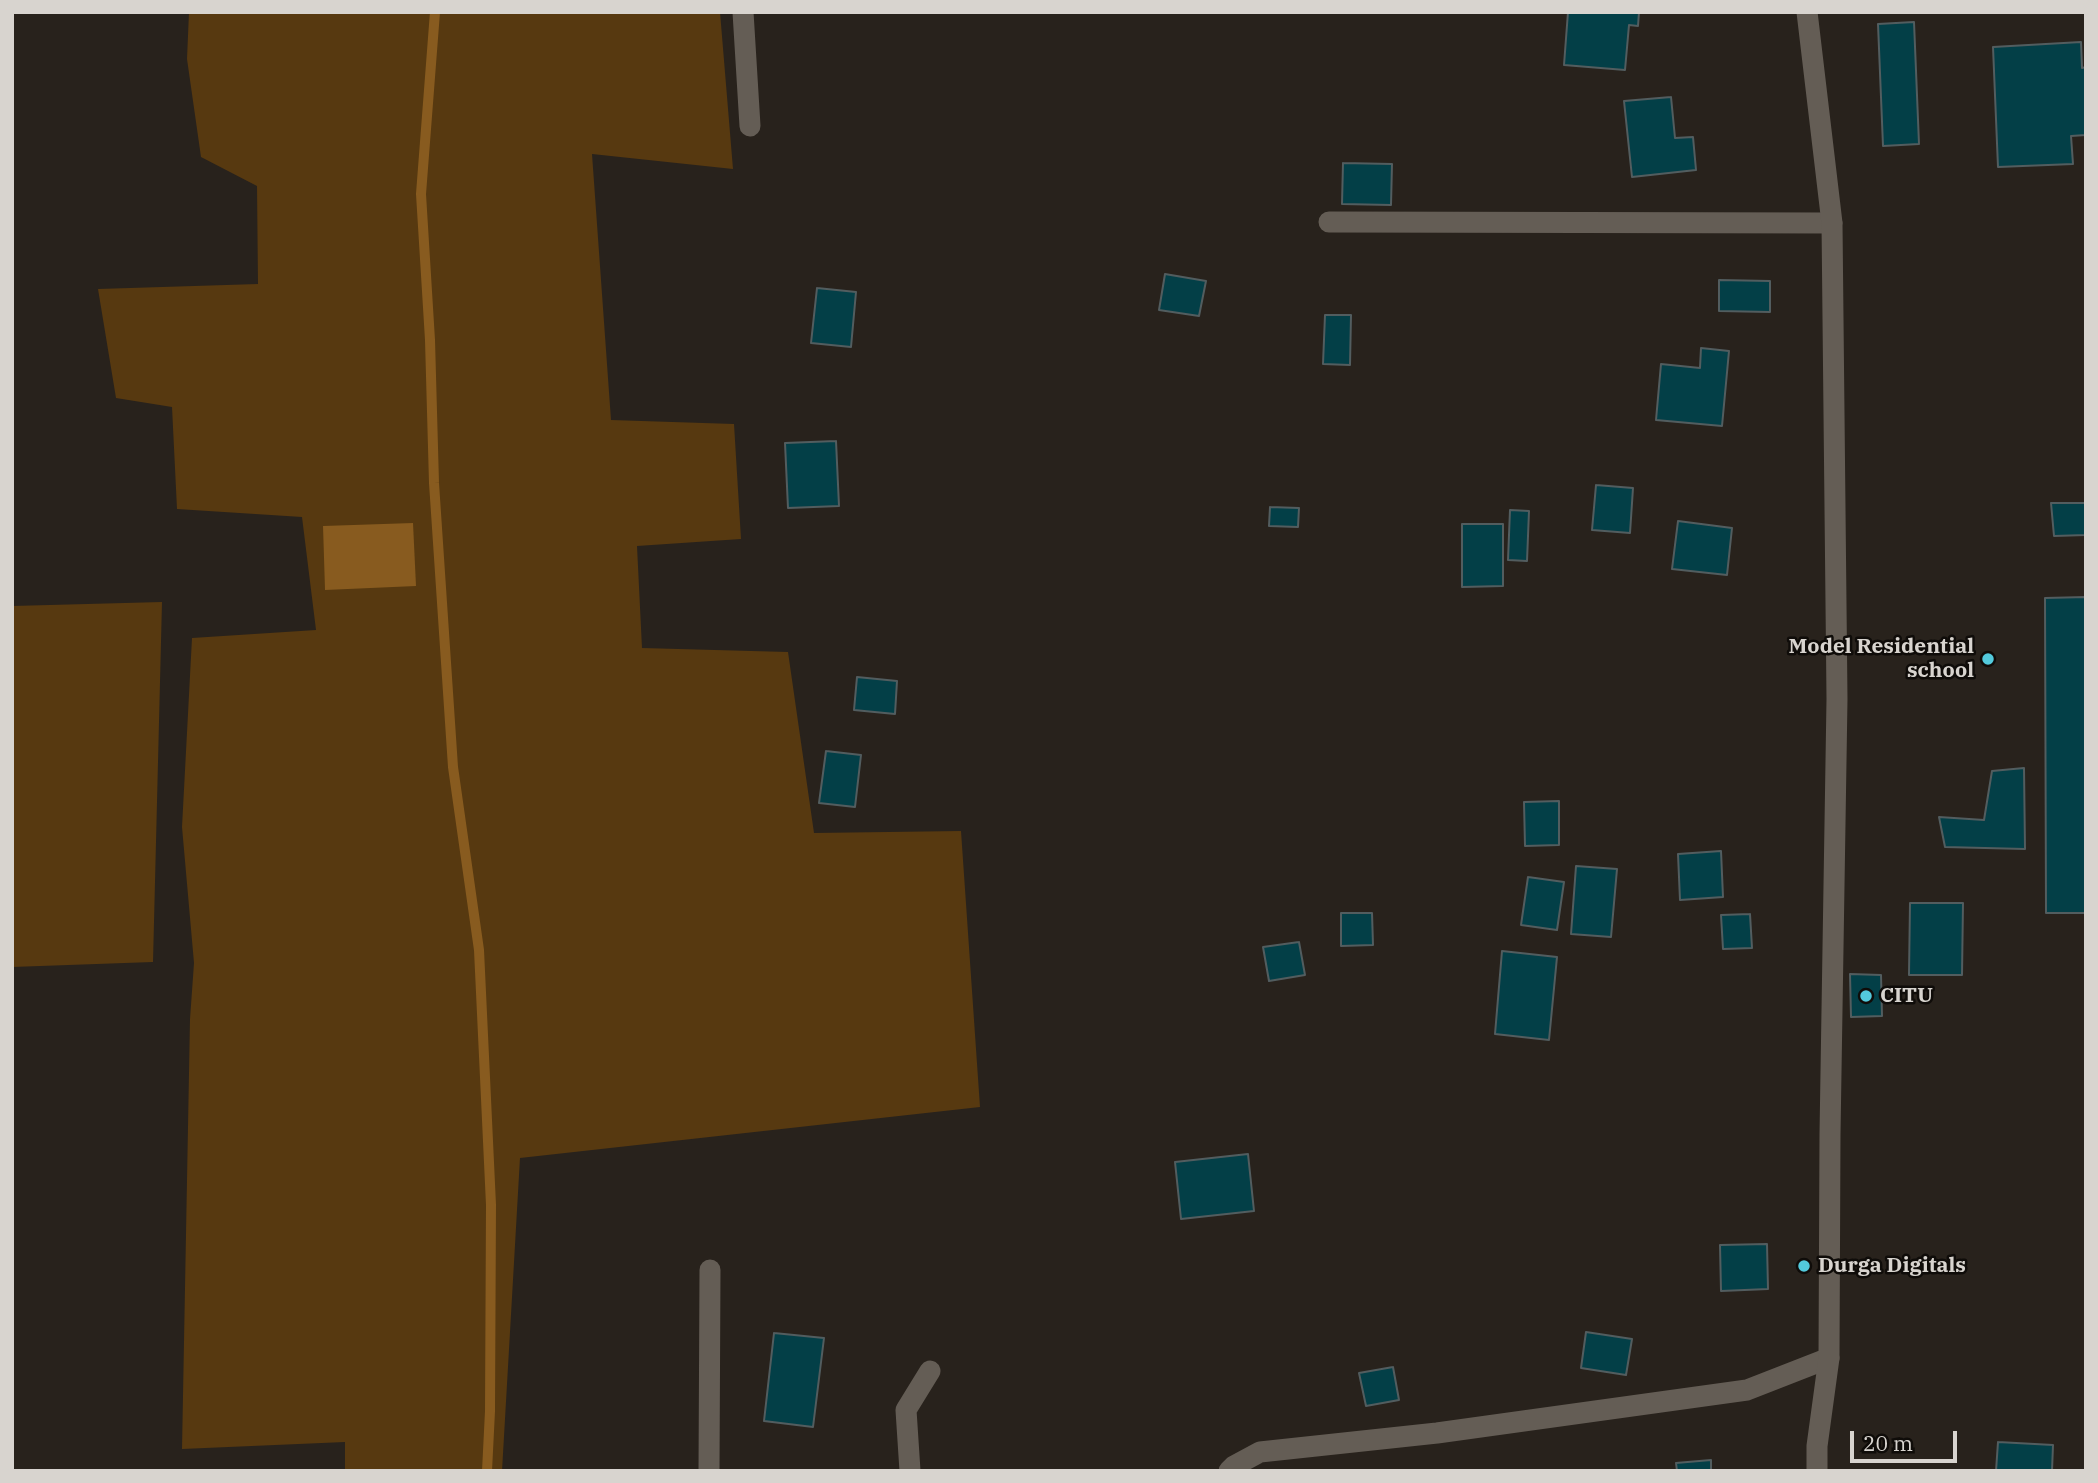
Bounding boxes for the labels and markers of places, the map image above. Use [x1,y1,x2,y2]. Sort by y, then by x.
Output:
place label: Model Residential school [1788,634,1974,684]
marker: Model Residential school [1980,651,1996,667]
place label: CITU [1880,983,1933,1009]
marker: CITU [1858,988,1874,1004]
place label: Durga Digitals [1818,1253,1966,1279]
marker: Durga Digitals [1796,1258,1812,1274]

